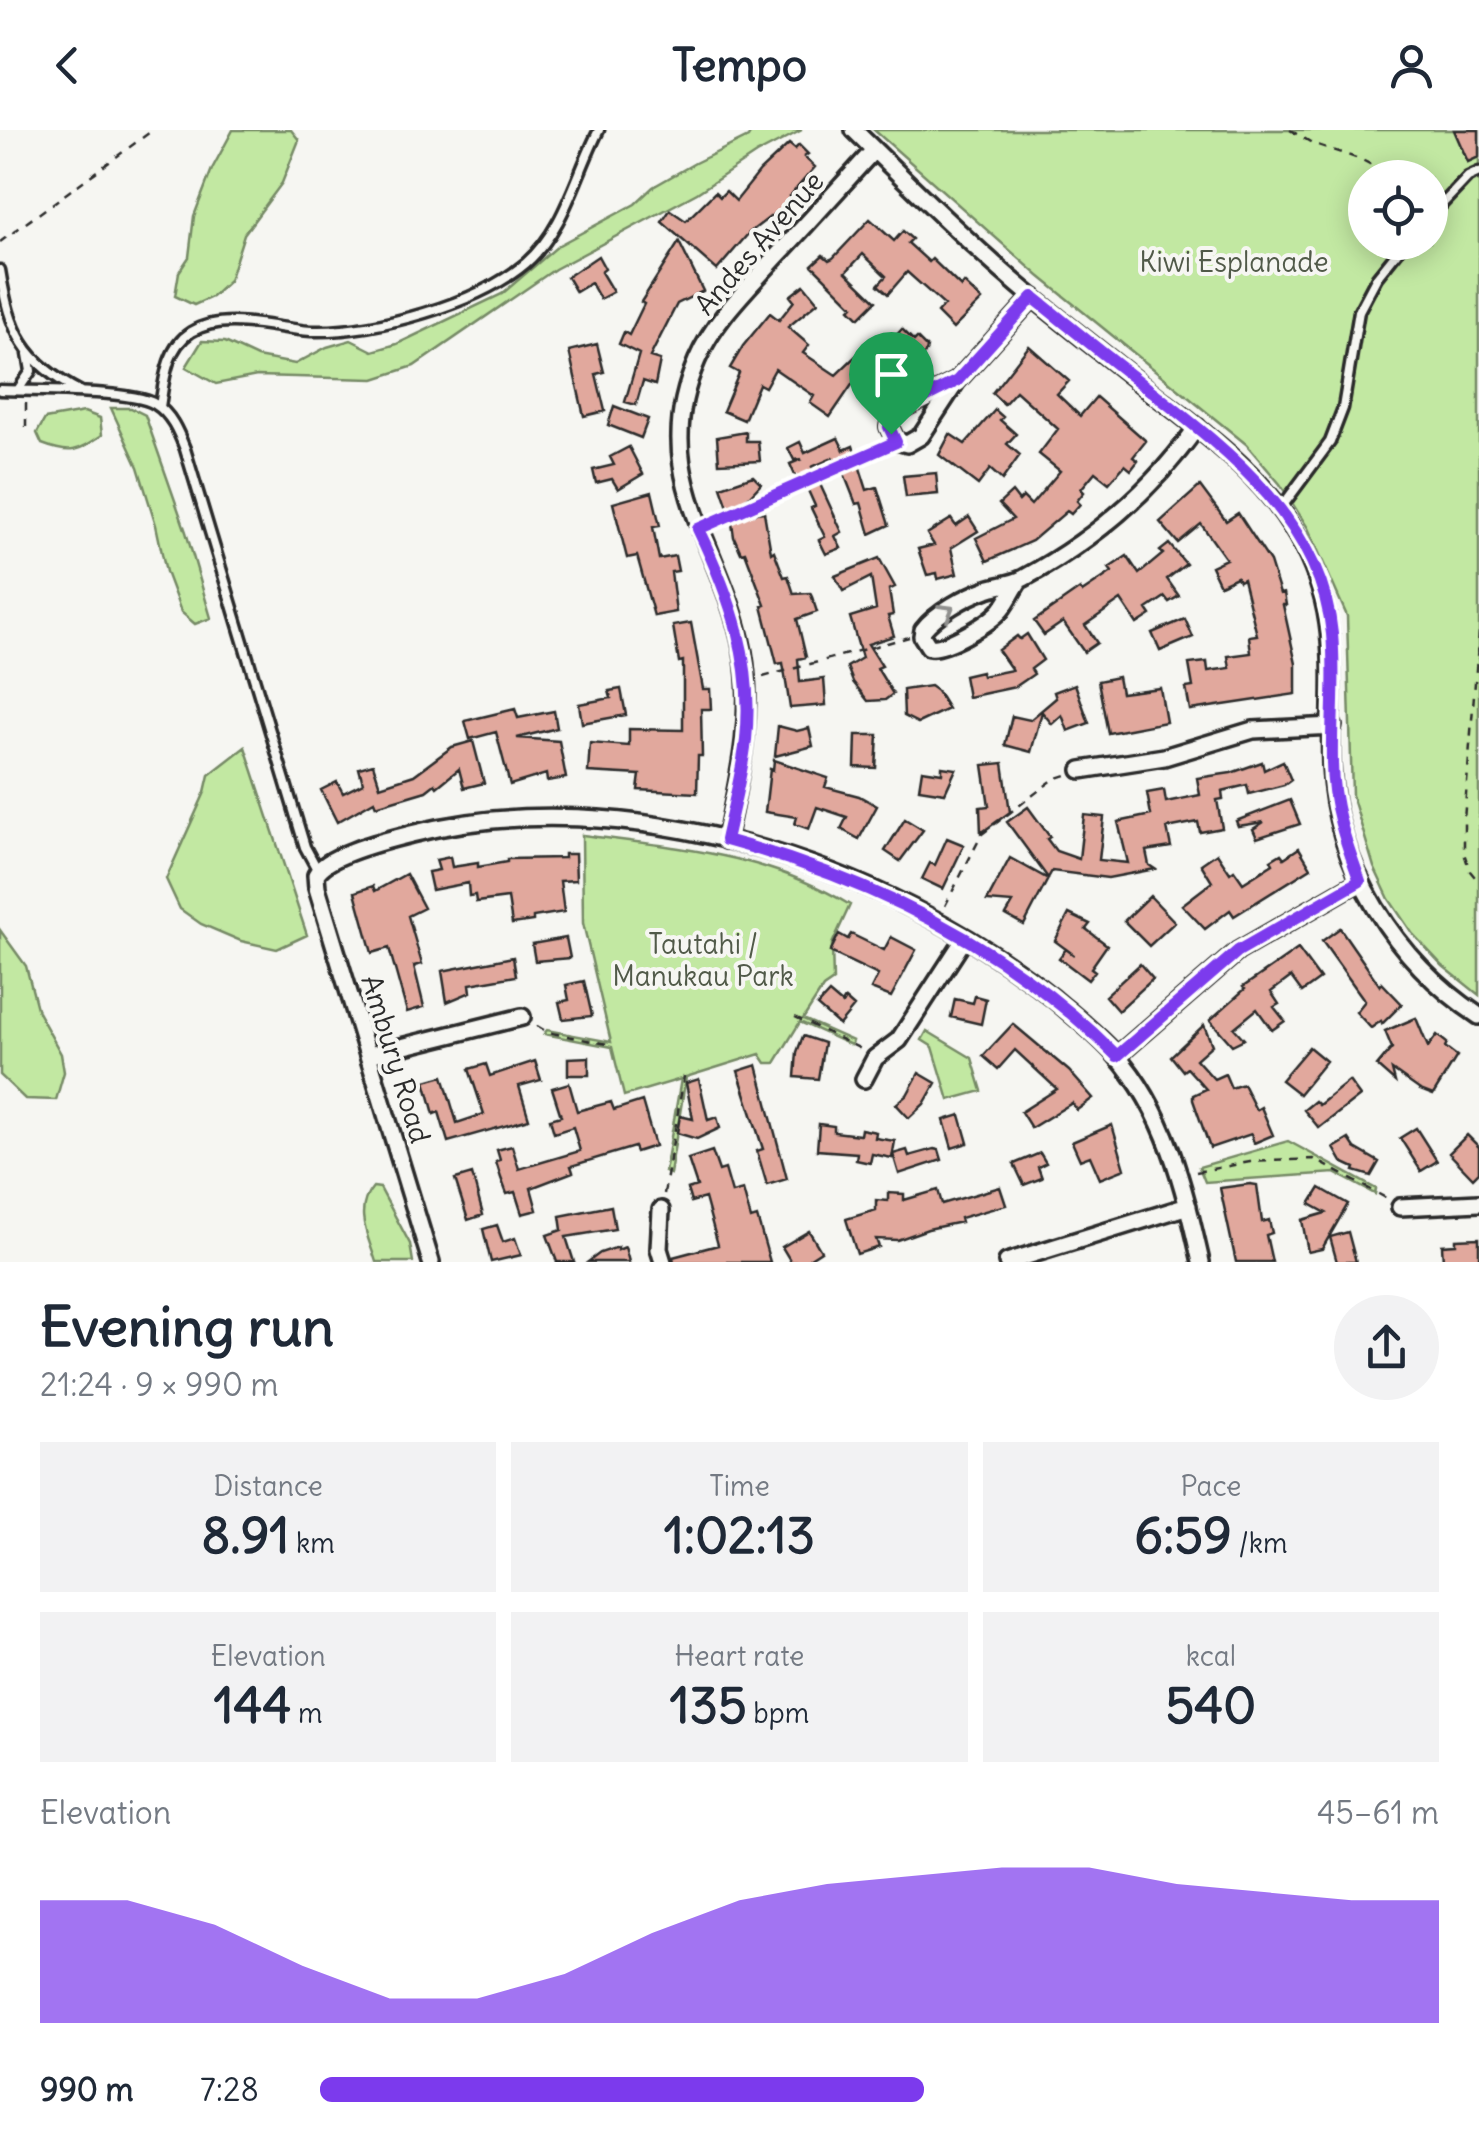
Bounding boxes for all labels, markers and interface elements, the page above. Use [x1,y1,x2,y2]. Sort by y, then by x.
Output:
text: Tempo [672,37,807,93]
icon: back [40,38,95,93]
icon: person [1384,38,1439,93]
map controls [1348,160,1448,260]
button: locate [1348,160,1448,260]
street label: Andes Avenue [687,164,831,322]
park label: Kiwi Esplanade [1139,244,1329,280]
pin [849,332,934,435]
icon: arrive [864,347,919,402]
one-way arrow [936,604,954,623]
park label: Tautahi / Manukau Park [612,926,794,994]
street label: Ambury Road [353,971,439,1147]
text: Evening run [40,1292,334,1361]
button: share [1334,1295,1439,1400]
text: 21:24 · 9 × 990 m [40,1364,279,1405]
text: Distance [213,1468,323,1504]
text: Time [709,1468,770,1504]
text: Pace [1180,1468,1241,1504]
text: 8.91 [202,1504,289,1567]
text: 1:02:13 [664,1504,815,1567]
text: 6:59 [1134,1504,1232,1567]
text: km [289,1525,335,1561]
text: /km [1232,1525,1287,1561]
text: Elevation [211,1638,326,1674]
text: Heart rate [675,1638,804,1674]
text: kcal [1186,1638,1236,1674]
text: 144 [214,1674,291,1737]
text: 135 [670,1674,747,1737]
text: 540 [1166,1674,1256,1737]
text: m [291,1695,323,1731]
text: bpm [747,1695,809,1731]
text: Elevation [40,1792,171,1833]
text: 45–61 m [1317,1792,1439,1833]
text: 990 m [40,2069,134,2110]
text: 7:28 [200,2069,259,2110]

